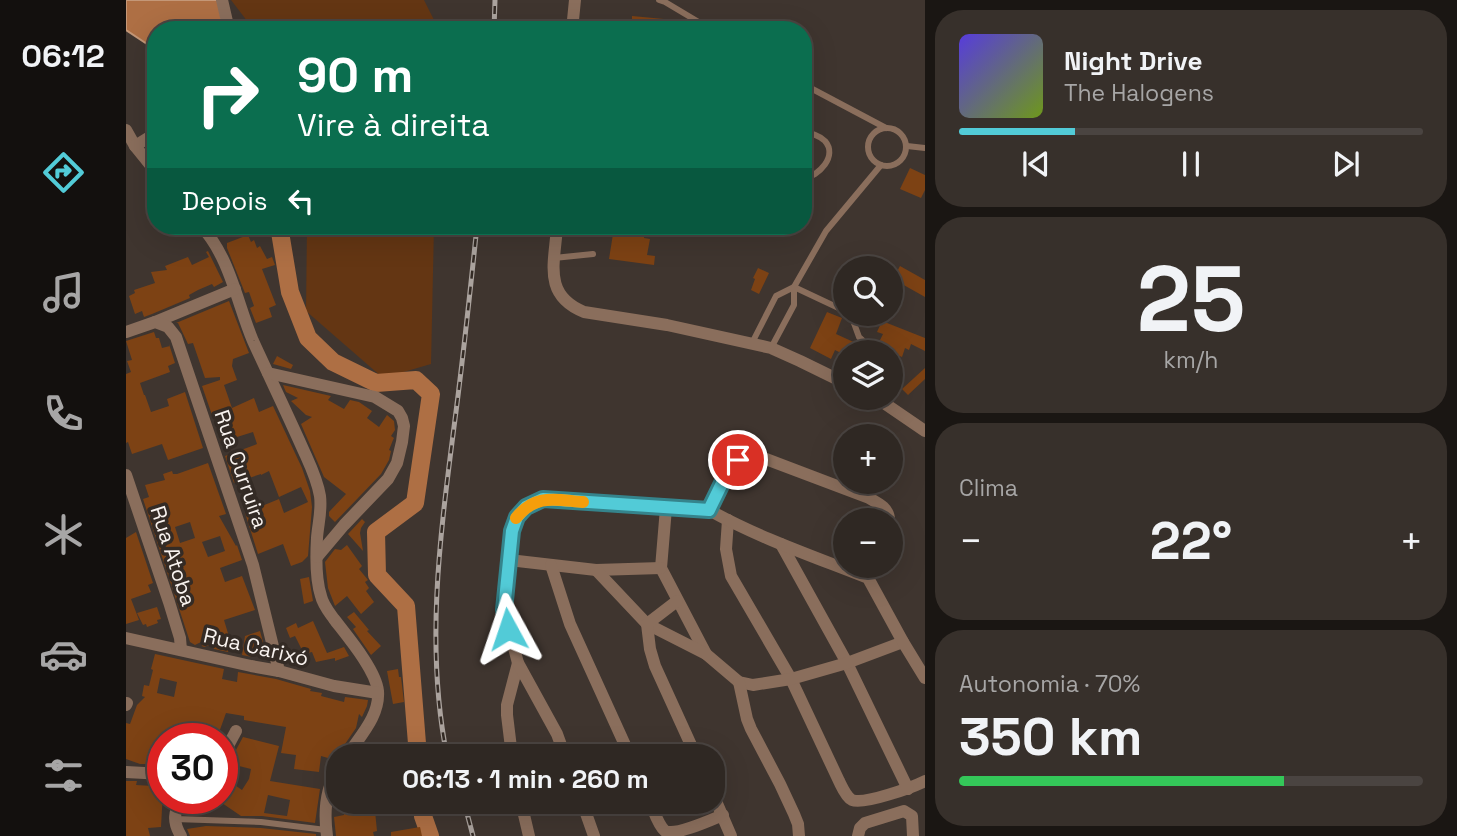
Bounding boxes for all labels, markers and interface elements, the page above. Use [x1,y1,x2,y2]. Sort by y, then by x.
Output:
text: 06:12 [21,36,105,76]
text: 90 m [297,44,413,106]
text: Night Drive [1064,44,1202,78]
icon: right [182,49,273,140]
text: The Halogens [1064,78,1214,108]
text: Vire à direita [297,105,490,145]
icon: previous [1017,145,1055,183]
icon: pause [1172,145,1210,183]
icon: next [1327,145,1365,183]
icon: directions [39,148,88,197]
icon: left [282,182,320,220]
text: Depois [182,184,268,218]
text: 25 [1137,241,1245,358]
map controls [833,256,903,578]
button: search [833,256,903,326]
icon: music [39,268,88,317]
button: layers [833,340,903,410]
text: km/h [1164,345,1218,375]
icon: phone [39,389,88,438]
street label: Rua Curruira [209,406,274,532]
button: + [833,424,903,494]
pin [708,430,768,490]
icon: arrive [719,441,757,479]
text: Clima [959,473,1018,503]
street label: Rua Atoba [145,502,202,609]
button: − [833,508,903,578]
text: 22° [1150,508,1232,574]
icon: climate [39,510,88,559]
text: − [959,517,983,565]
text: + [1399,517,1423,565]
position arrow [471,592,545,666]
street label: Rua Carixó [201,621,311,672]
icon: car [39,630,88,679]
text: Autonomia · 70% [959,669,1140,699]
text: 350 km [959,704,1142,770]
speed limit sign: 30 [147,723,238,814]
icon: filters [39,751,88,800]
text: 06:13 · 1 min · 260 m [402,762,649,796]

